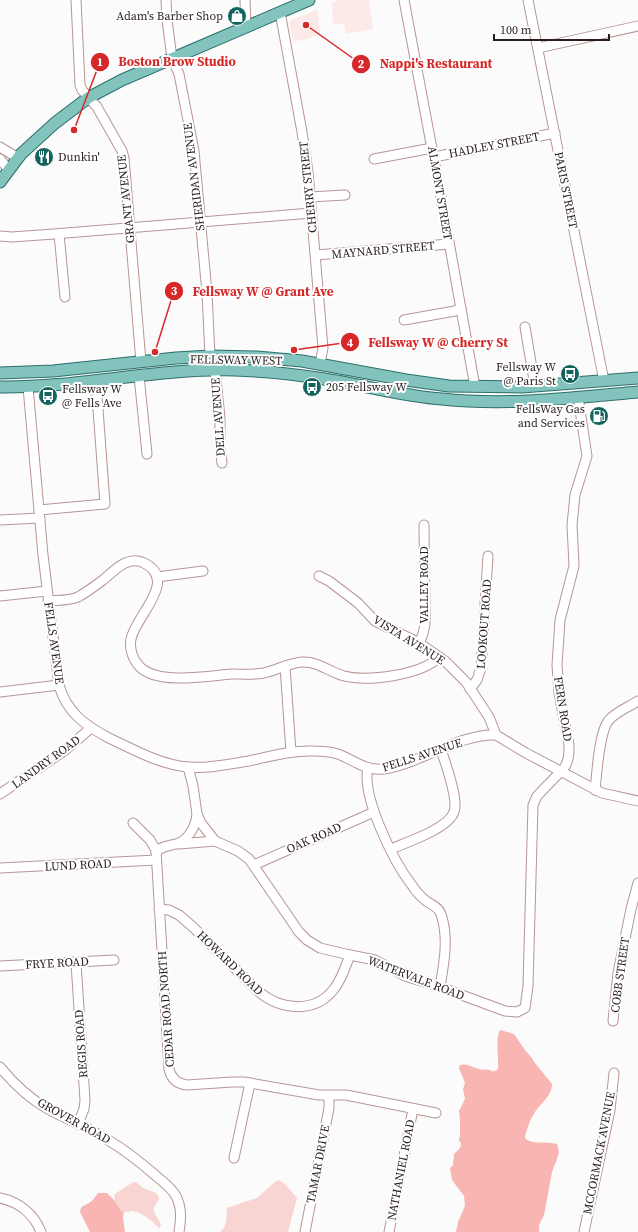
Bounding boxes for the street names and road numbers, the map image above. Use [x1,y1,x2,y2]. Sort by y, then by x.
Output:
street label: SHERIDAN AVENUE [179,122,209,232]
street label: HADLEY STREET [447,128,542,162]
street label: CHERRY STREET [295,140,321,234]
street label: ALMONT STREET [424,145,456,242]
street label: PARIS STREET [551,150,581,231]
street label: GRANT AVENUE [113,154,139,244]
street label: MAYNARD STREET [331,237,436,262]
street label: FELLSWAY WEST [190,351,283,369]
street label: DELL AVENUE [207,377,229,457]
street label: VALLEY ROAD [416,546,432,624]
street label: LOOKOUT ROAD [473,579,495,669]
street label: FELLS AVENUE [40,601,68,685]
street label: VISTA AVENUE [370,611,448,669]
street label: FERN ROAD [550,675,576,743]
street label: LANDRY ROAD [9,732,83,792]
street label: FELLS AVENUE [380,735,464,775]
street label: OAK ROAD [284,819,344,857]
street label: LUND ROAD [44,855,112,875]
street label: HOWARD ROAD [193,927,267,999]
street label: COBB STREET [607,935,633,1014]
street label: CEDAR ROAD NORTH [154,950,178,1068]
street label: WATERVALE ROAD [365,952,467,1004]
street label: FRYE ROAD [25,953,89,973]
street label: REGIS ROAD [71,1009,91,1079]
street label: MCCORMACK AVENUE [579,1090,619,1216]
street label: GROVER ROAD [34,1094,114,1148]
street label: NATHANIEL ROAD [383,1118,419,1222]
street label: TAMAR DRIVE [303,1124,333,1204]

